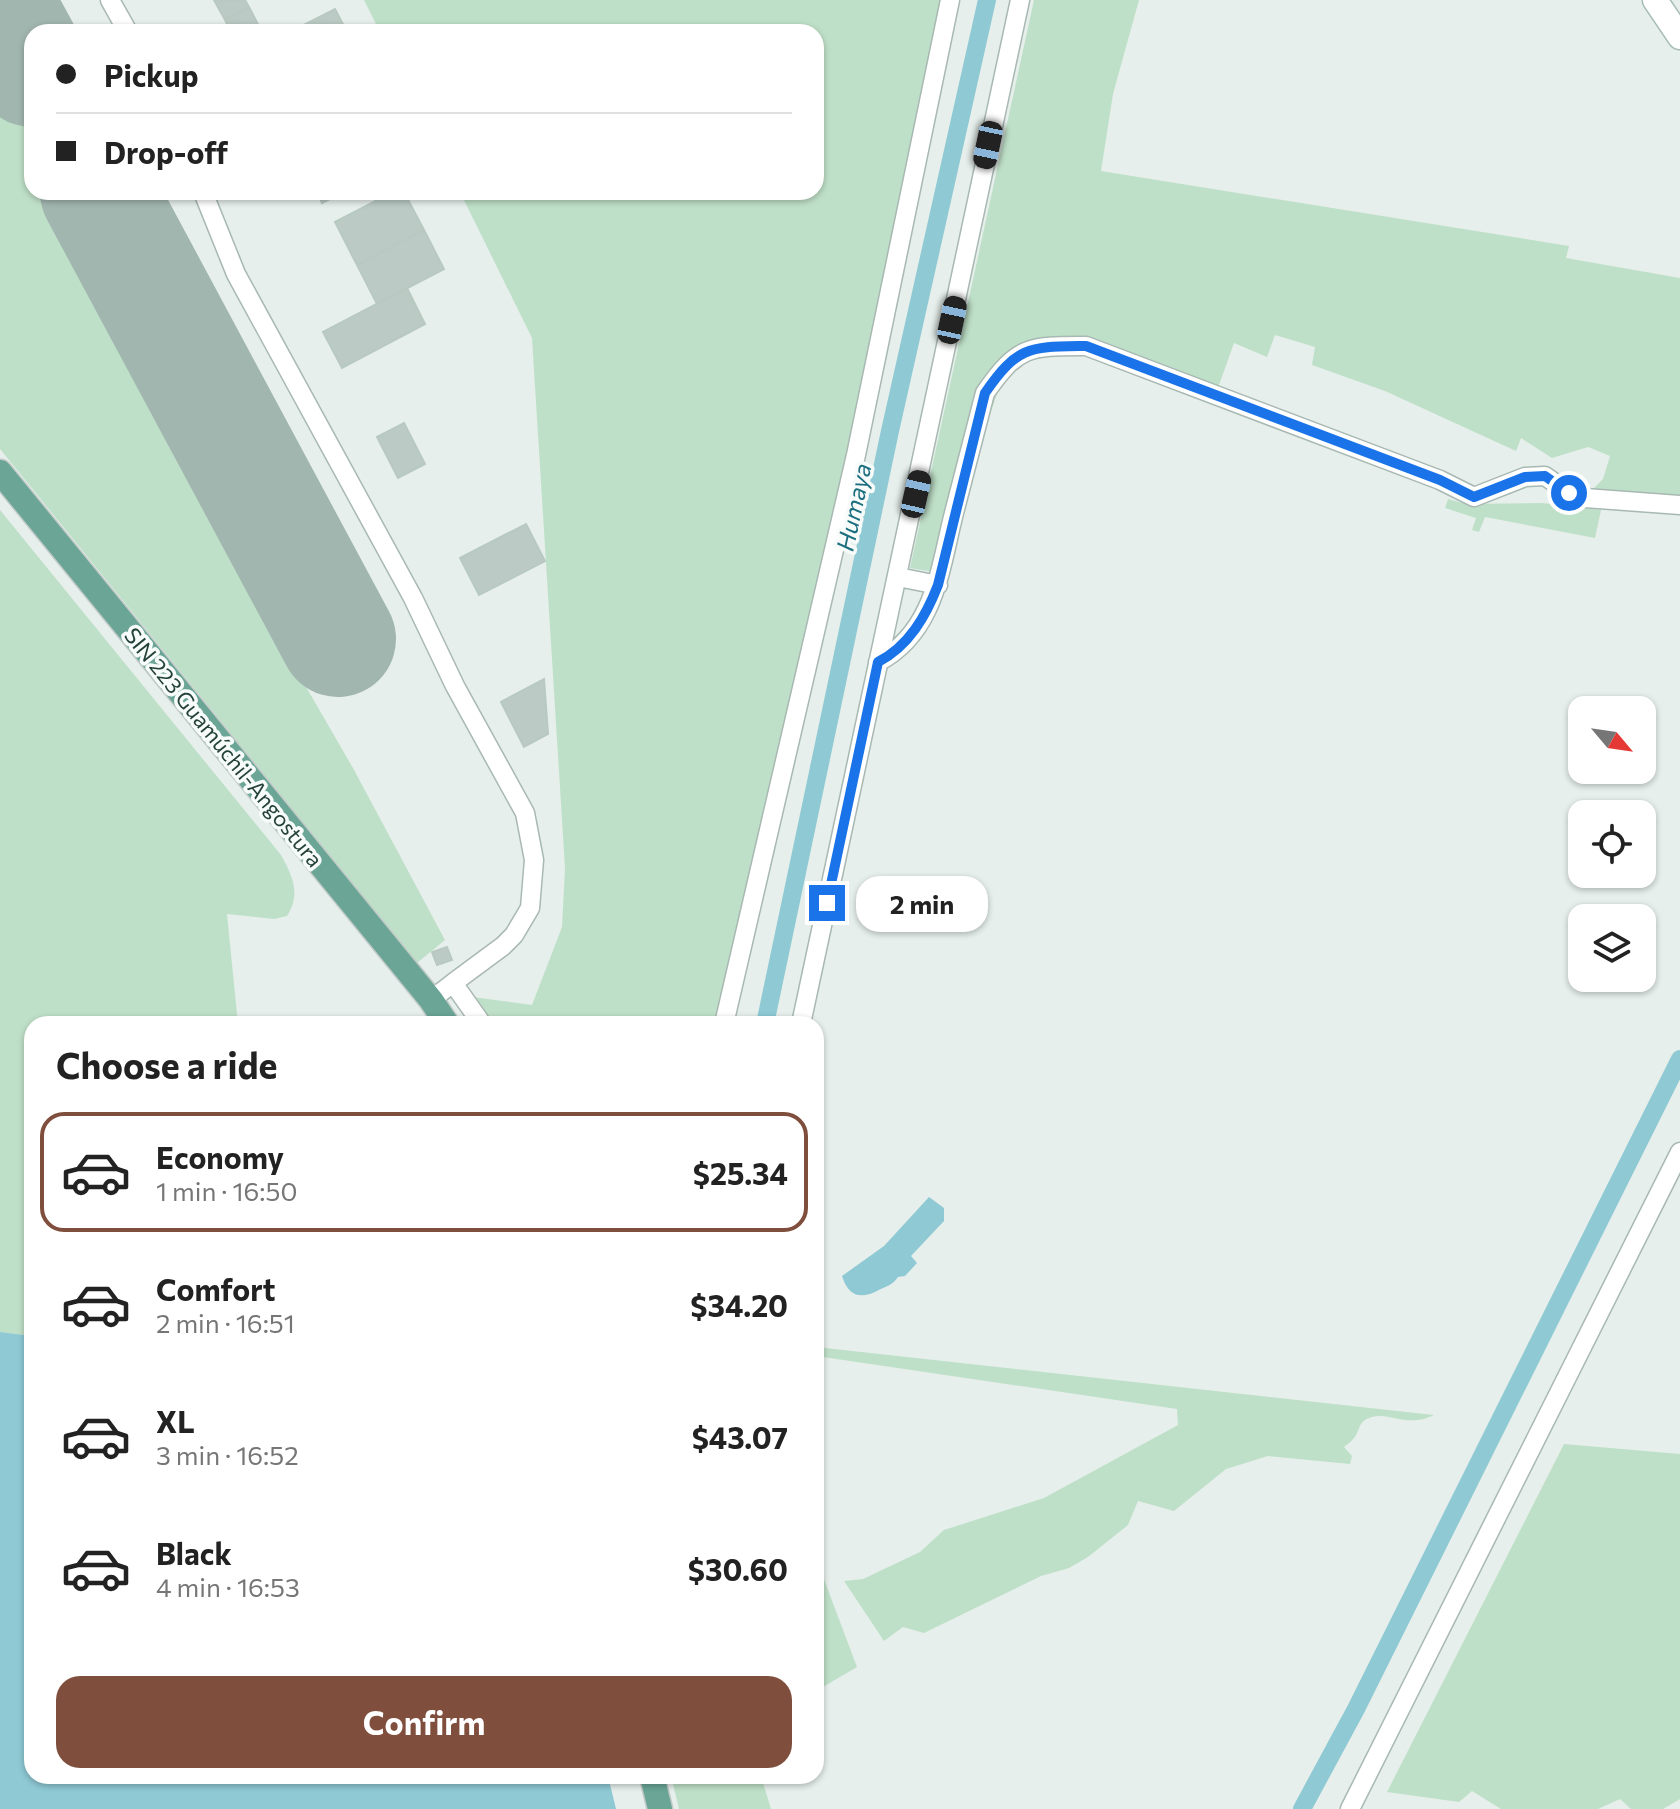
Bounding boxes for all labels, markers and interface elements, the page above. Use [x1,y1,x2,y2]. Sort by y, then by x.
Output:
text: Pickup [104,56,198,93]
car [971,119,1005,171]
text: Drop-off [104,133,228,170]
car [935,294,969,346]
water label: Humaya [830,460,876,554]
car [899,468,933,520]
route start [1551,475,1587,511]
street label: SIN 223 Guamúchil-Angostura [119,622,329,872]
north arrow [1568,696,1656,784]
map controls [1568,696,1656,992]
button: locate [1568,800,1656,888]
callout: 2 min [855,875,987,931]
route end [809,885,845,921]
text: 2 min [890,888,954,919]
button: layers [1568,904,1656,992]
text: Choose a ride [56,1042,277,1086]
icon: car [60,1136,132,1208]
text: Economy [156,1138,284,1175]
text: $25.34 [693,1154,788,1191]
text: 1 min · 16:50 [156,1175,297,1206]
icon: car [60,1268,132,1340]
text: Comfort [156,1270,275,1307]
text: $34.20 [690,1286,788,1323]
text: 2 min · 16:51 [156,1307,295,1338]
icon: car [60,1400,132,1472]
text: XL [156,1402,195,1439]
text: $43.07 [692,1418,788,1455]
text: 3 min · 16:52 [156,1439,299,1470]
icon: car [60,1532,132,1604]
text: Black [156,1534,232,1571]
text: $30.60 [688,1550,788,1587]
text: 4 min · 16:53 [156,1571,300,1602]
button: Confirm [56,1676,792,1768]

